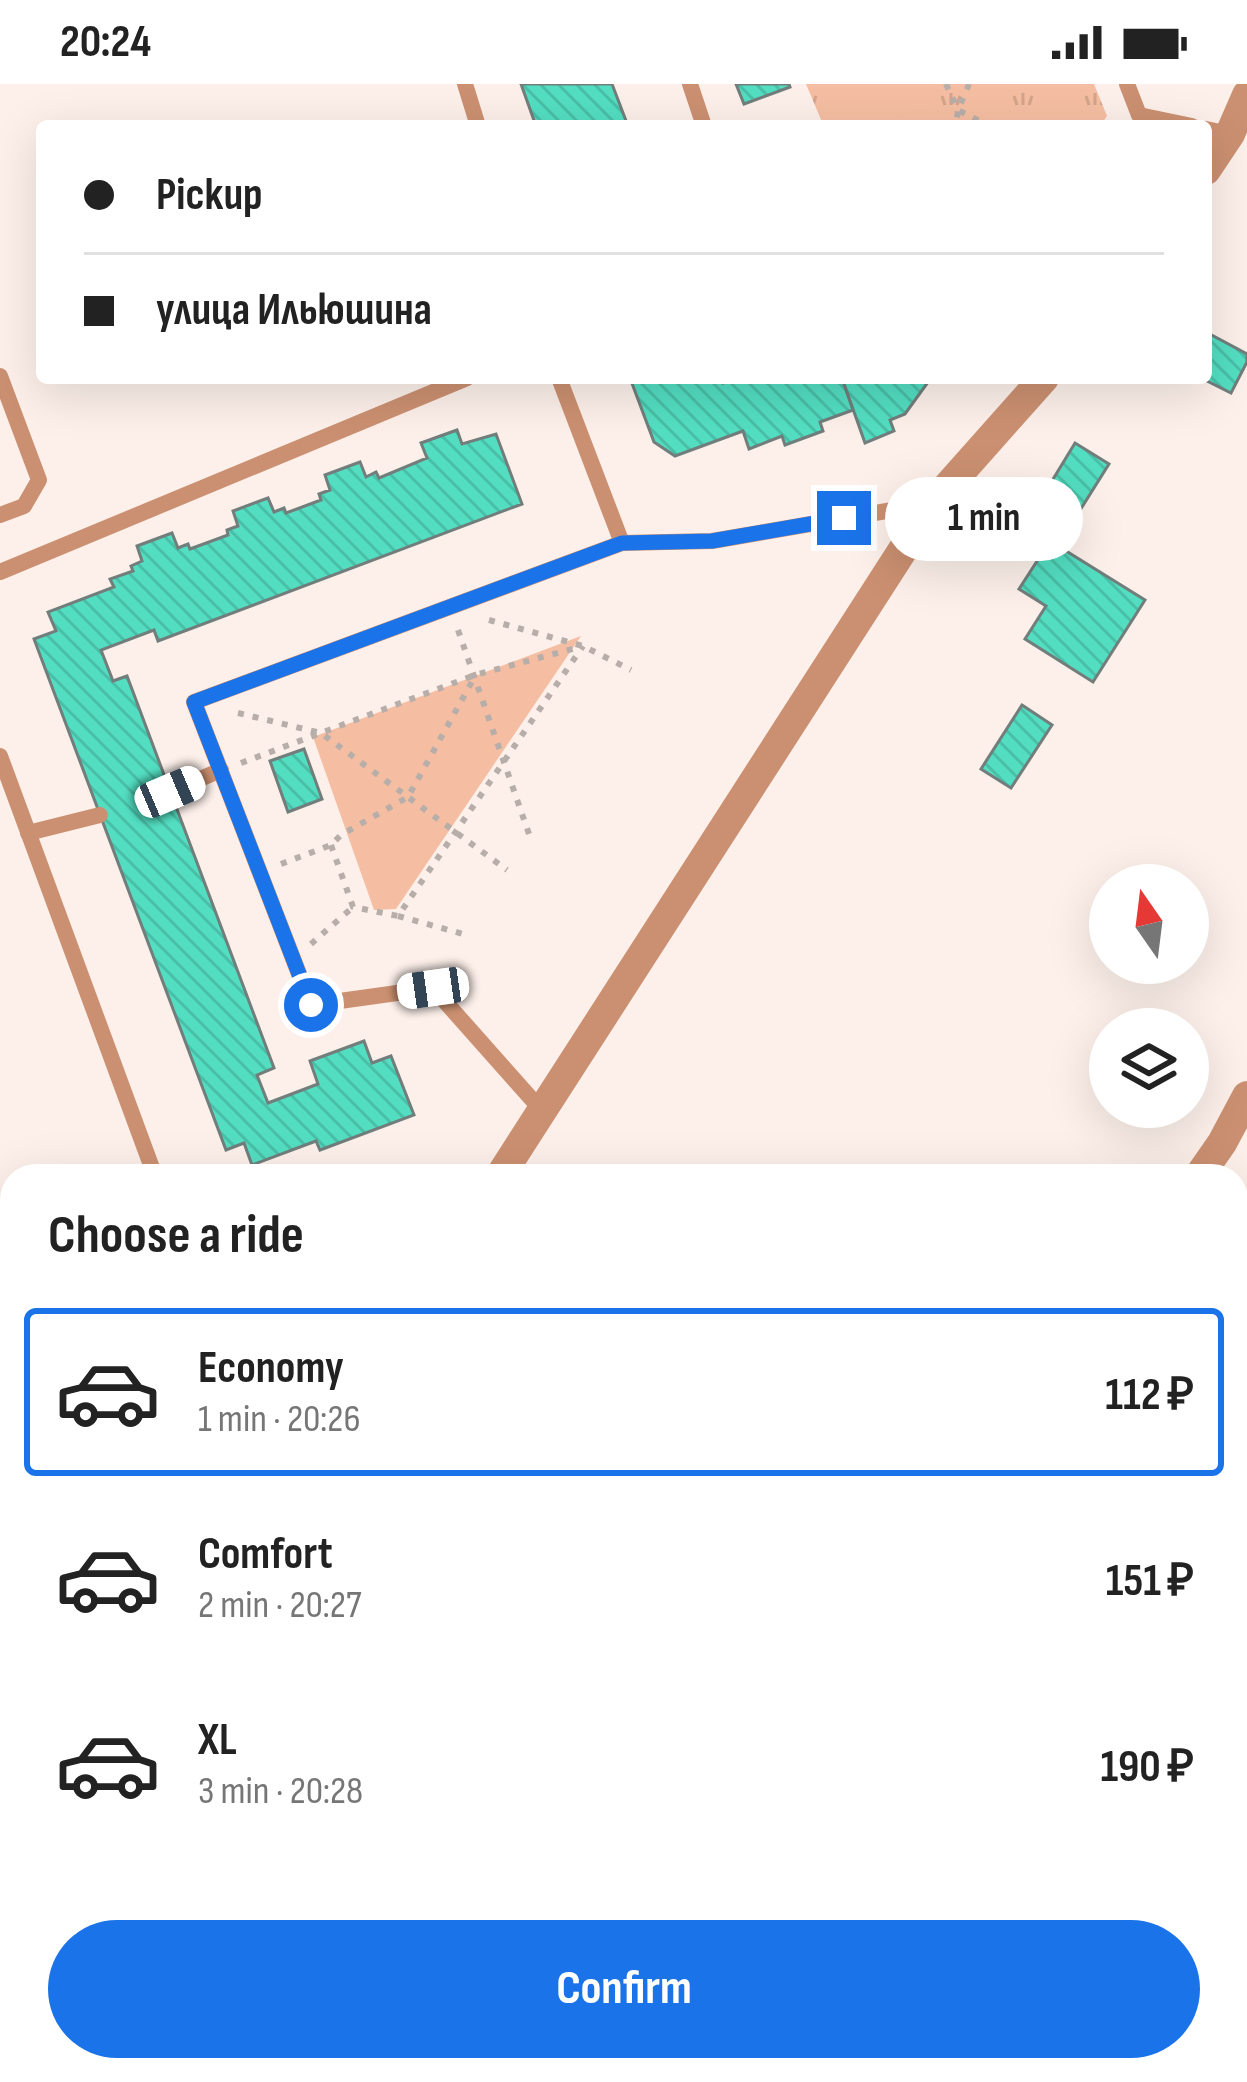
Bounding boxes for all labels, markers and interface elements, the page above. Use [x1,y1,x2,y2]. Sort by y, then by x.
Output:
text: 20:24 [60,15,151,70]
text: Pickup [156,168,263,223]
text: улица Ильюшина [156,283,432,338]
callout: 1 min [886,476,1084,560]
route end [817,491,871,545]
text: 1 min [948,495,1020,542]
car [130,761,210,823]
north arrow [1089,864,1209,984]
map controls [1089,864,1209,1128]
car [395,965,471,1011]
route start [284,978,338,1032]
button: layers [1089,1008,1209,1128]
text: Choose a ride [48,1203,304,1268]
icon: car [54,1338,162,1446]
text: Economy [198,1341,344,1396]
text: 112 ₽ [1105,1368,1194,1423]
text: 1 min · 20:26 [198,1396,361,1443]
icon: car [54,1524,162,1632]
text: Comfort [198,1527,333,1582]
text: 151 ₽ [1106,1554,1194,1609]
text: 2 min · 20:27 [198,1582,362,1629]
icon: car [54,1710,162,1818]
text: XL [198,1713,237,1768]
text: 190 ₽ [1100,1740,1194,1795]
text: 3 min · 20:28 [198,1768,363,1815]
button: Confirm [48,1920,1200,2058]

